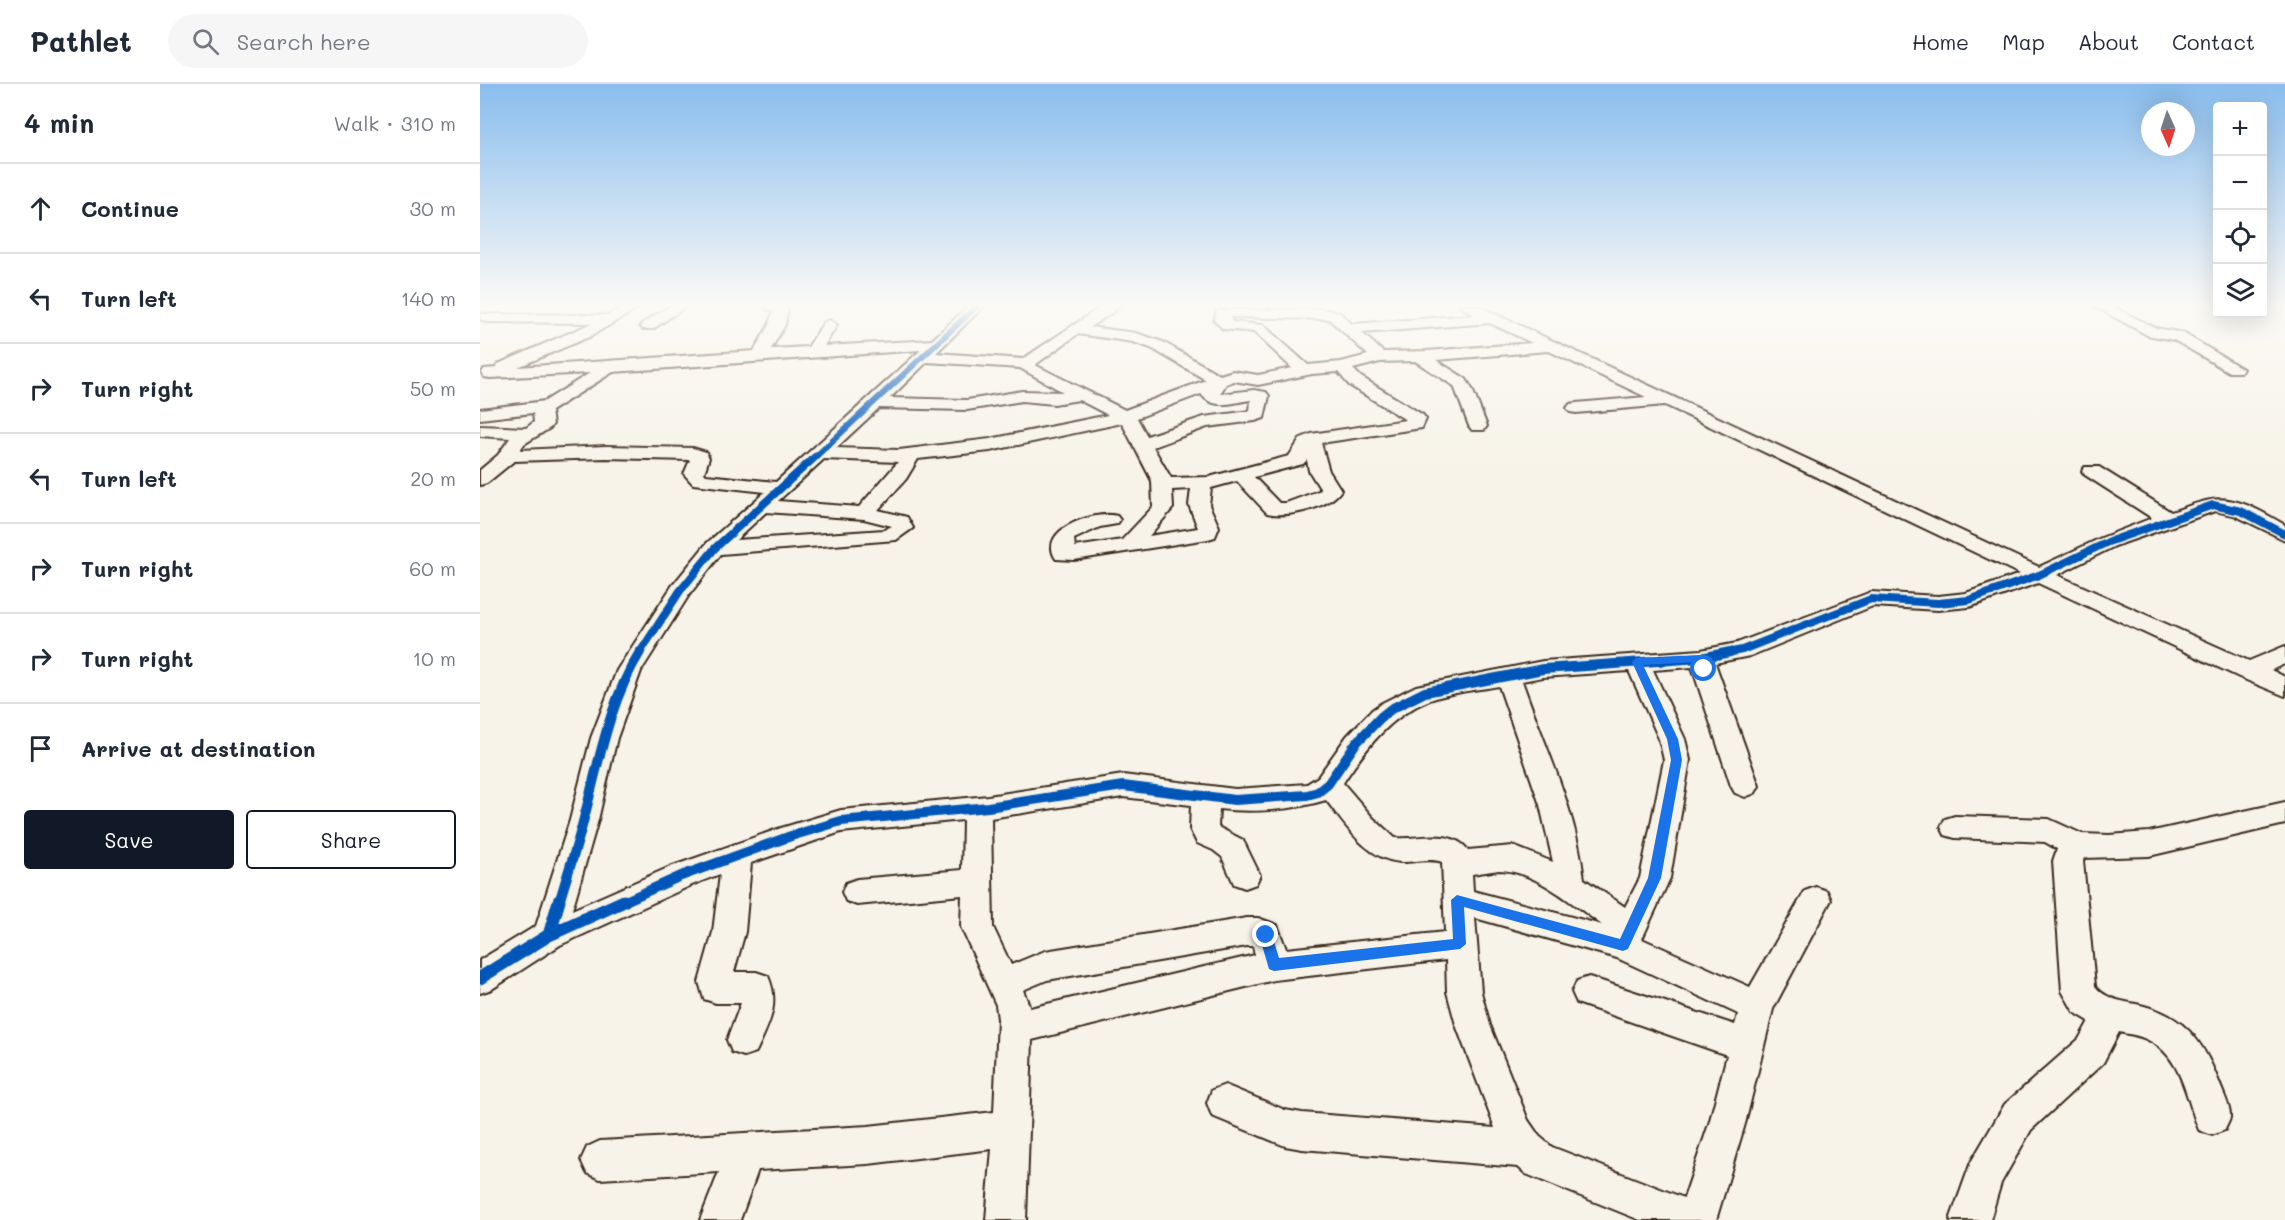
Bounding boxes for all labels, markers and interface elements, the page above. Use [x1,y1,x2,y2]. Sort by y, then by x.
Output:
search box [168,14,588,68]
text: Pathlet [30,23,132,59]
icon: search [189,25,222,58]
text: Search here [237,27,371,56]
text: Home [1912,28,1969,55]
text: Map [2002,28,2045,55]
text: About [2078,28,2139,55]
text: Contact [2172,28,2255,55]
north arrow [2141,102,2195,156]
map controls [2213,102,2267,318]
button: + [2213,102,2267,156]
text: 4 min [24,106,94,140]
text: Walk · 310 m [333,110,456,136]
button: − [2213,156,2267,210]
icon: ahead [24,192,57,225]
text: Continue [81,194,179,223]
text: 30 m [410,195,456,221]
button: locate [2213,210,2267,264]
button: layers [2213,264,2267,318]
icon: left [24,282,57,315]
text: Turn left [81,284,177,313]
text: 140 m [401,285,456,311]
icon: right [24,372,57,405]
text: Turn right [81,374,193,403]
text: 50 m [410,375,456,401]
icon: left [24,462,57,495]
text: Turn left [81,464,177,493]
text: 20 m [410,465,456,491]
icon: right [24,552,57,585]
text: Turn right [81,554,193,583]
text: 60 m [409,555,456,581]
icon: right [24,642,57,675]
text: Turn right [81,644,193,673]
text: 10 m [412,645,456,671]
route start [1690,655,1716,681]
icon: arrive [24,732,57,765]
text: Arrive at destination [81,734,316,763]
button: Save [24,810,234,869]
button: Share [246,810,456,869]
route end [1252,921,1278,947]

